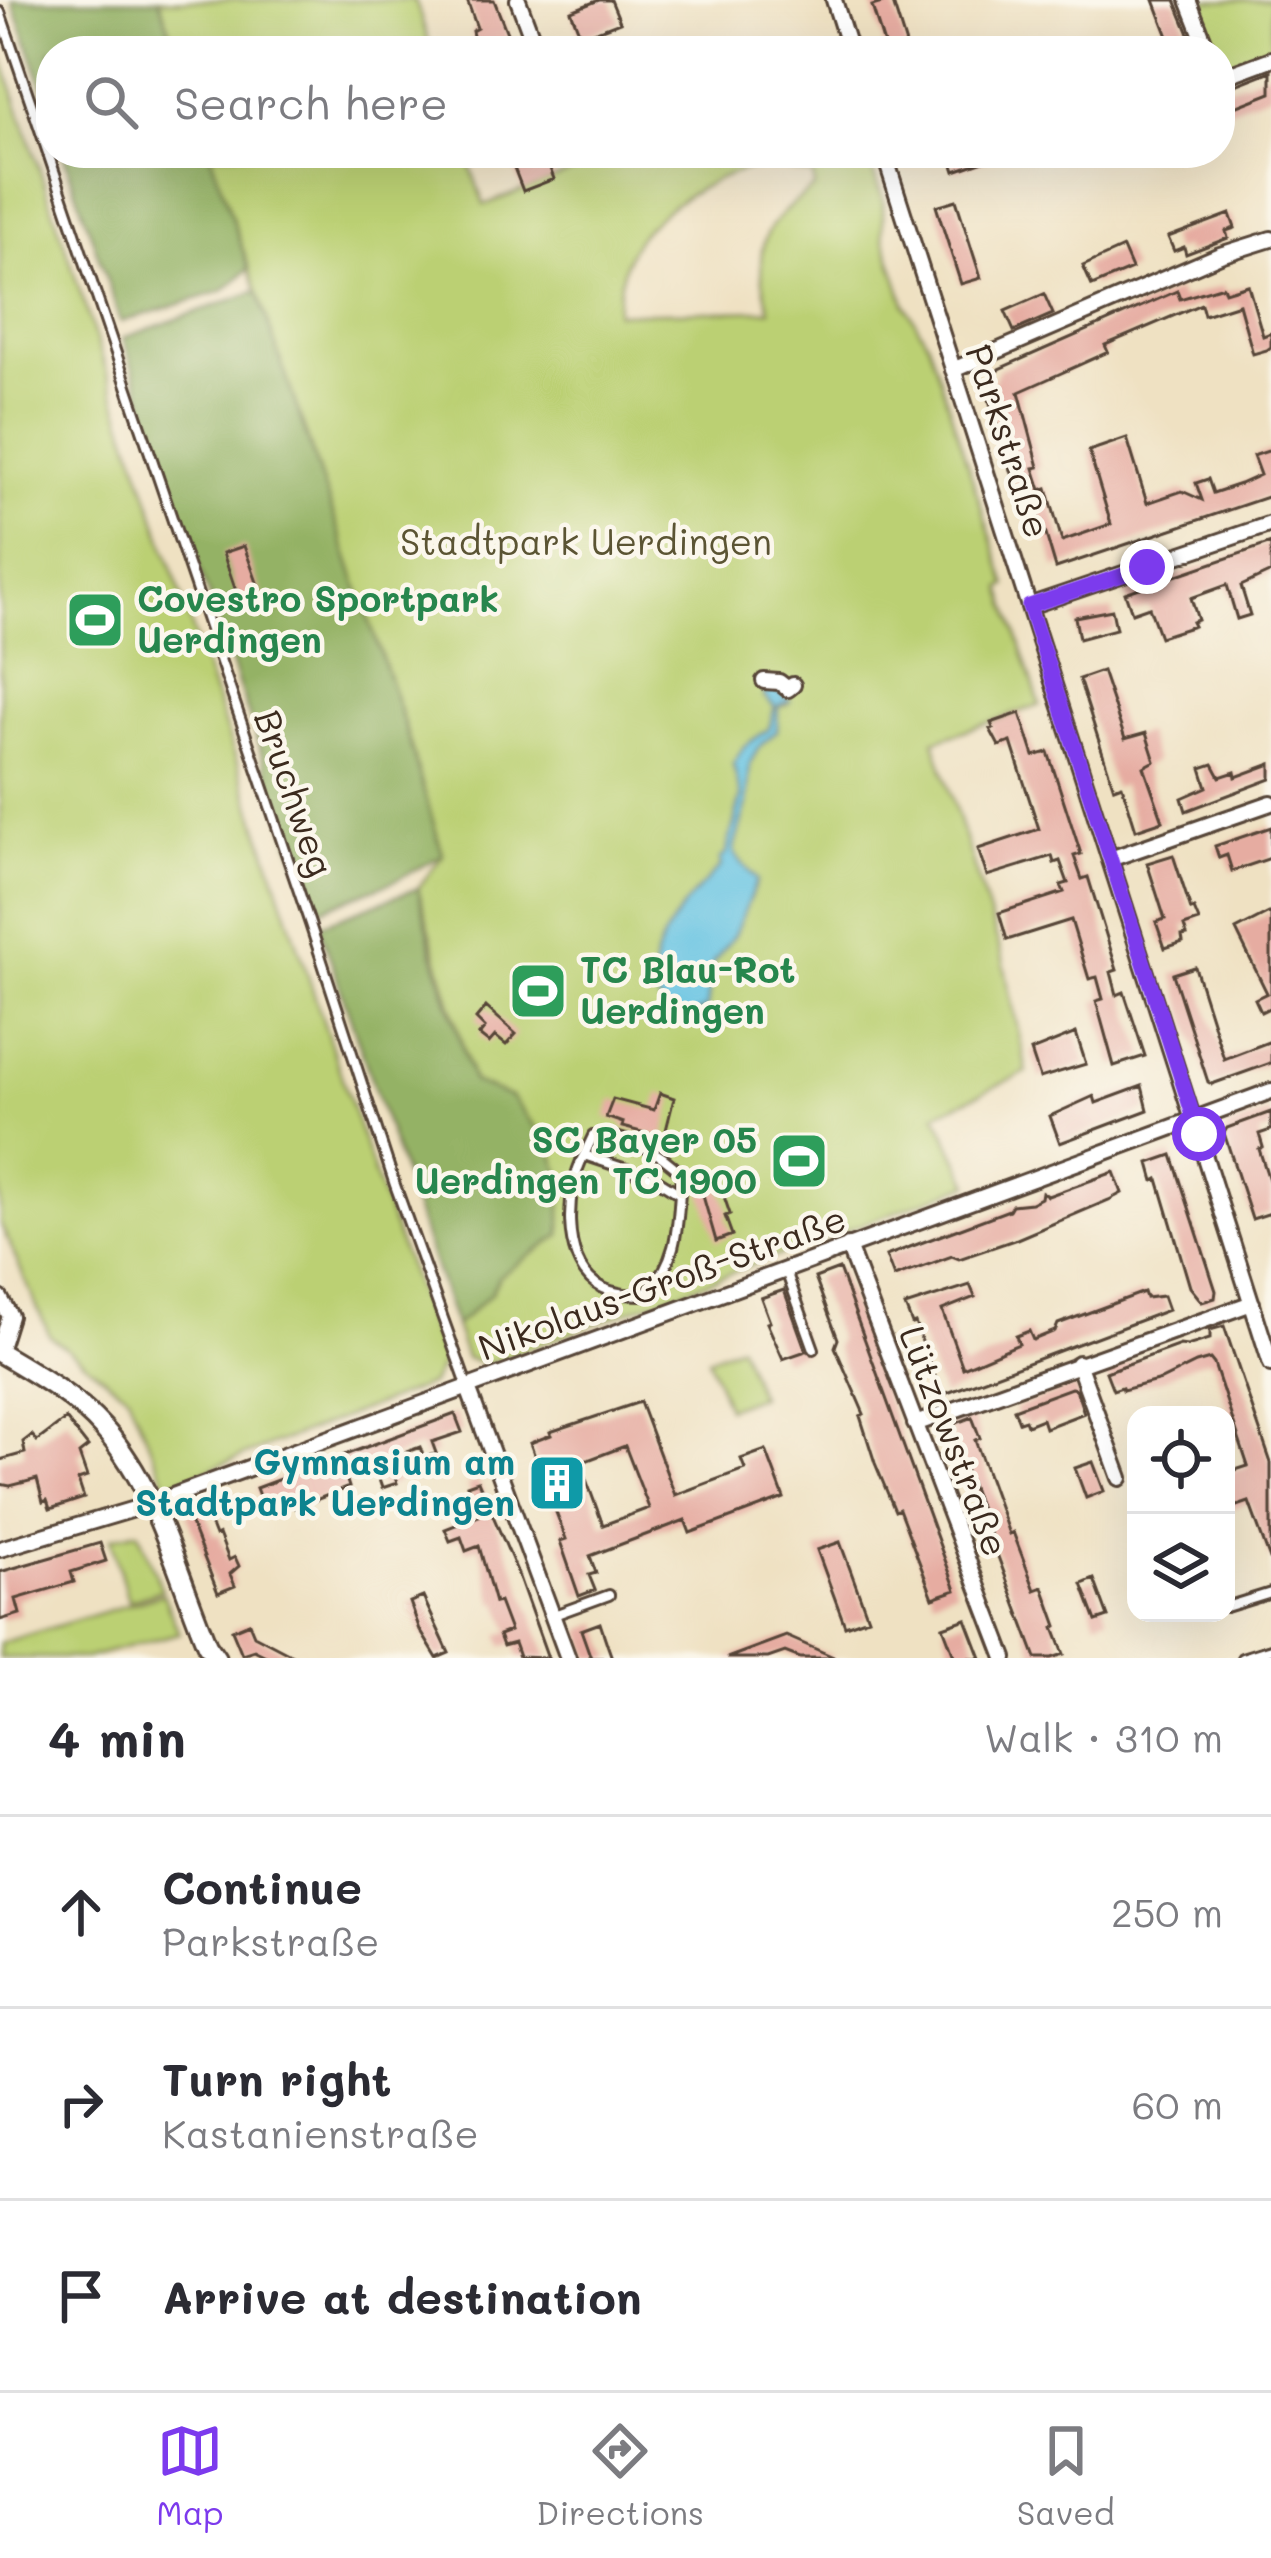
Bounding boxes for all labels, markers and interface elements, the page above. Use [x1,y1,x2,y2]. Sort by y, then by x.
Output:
search box [36,36,1235,168]
icon: search [78,69,144,135]
text: Search here [174,73,448,131]
street label: Parkstraße [956,338,1063,543]
park label: Stadtpark Uerdingen [400,517,772,564]
route end [1120,540,1174,594]
place label: Covestro Sportpark Uerdingen [137,574,499,662]
sports icon: Covestro Sportpark Uerdingen [64,589,126,651]
street label: Bruchweg [245,703,346,882]
place label: TC Blau-Rot Uerdingen [580,945,796,1033]
sports icon: TC Blau-Rot Uerdingen [507,960,569,1022]
route start [1172,1107,1226,1161]
place label: SC Bayer 05 Uerdingen TC 1900 [414,1115,757,1203]
sports icon: SC Bayer 05 Uerdingen TC 1900 [768,1130,830,1192]
street label: Nikolaus-Groß-Straße [471,1193,852,1370]
street label: Lützowstraße [890,1319,1021,1562]
map controls [1127,1406,1235,1622]
button: locate [1127,1406,1235,1514]
place label: Gymnasium am Stadtpark Uerdingen [135,1437,515,1525]
building icon: Gymnasium am Stadtpark Uerdingen [526,1452,588,1514]
button: layers [1127,1514,1235,1622]
text: 4 min [48,1703,186,1770]
text: Walk · 310 m [984,1711,1223,1762]
text: Continue [162,1857,362,1915]
icon: ahead [48,1879,114,1945]
text: 250 m [1111,1886,1223,1937]
text: Parkstraße [162,1915,379,1966]
text: Turn right [162,2049,391,2107]
icon: right [48,2071,114,2137]
text: 60 m [1132,2078,1223,2129]
text: Kastanienstraße [162,2107,479,2158]
icon: arrive [48,2263,114,2329]
text: Arrive at destination [162,2267,642,2325]
tab: Map [156,2418,224,2533]
tab: Directions [536,2418,704,2533]
tab: Saved [1017,2418,1115,2533]

